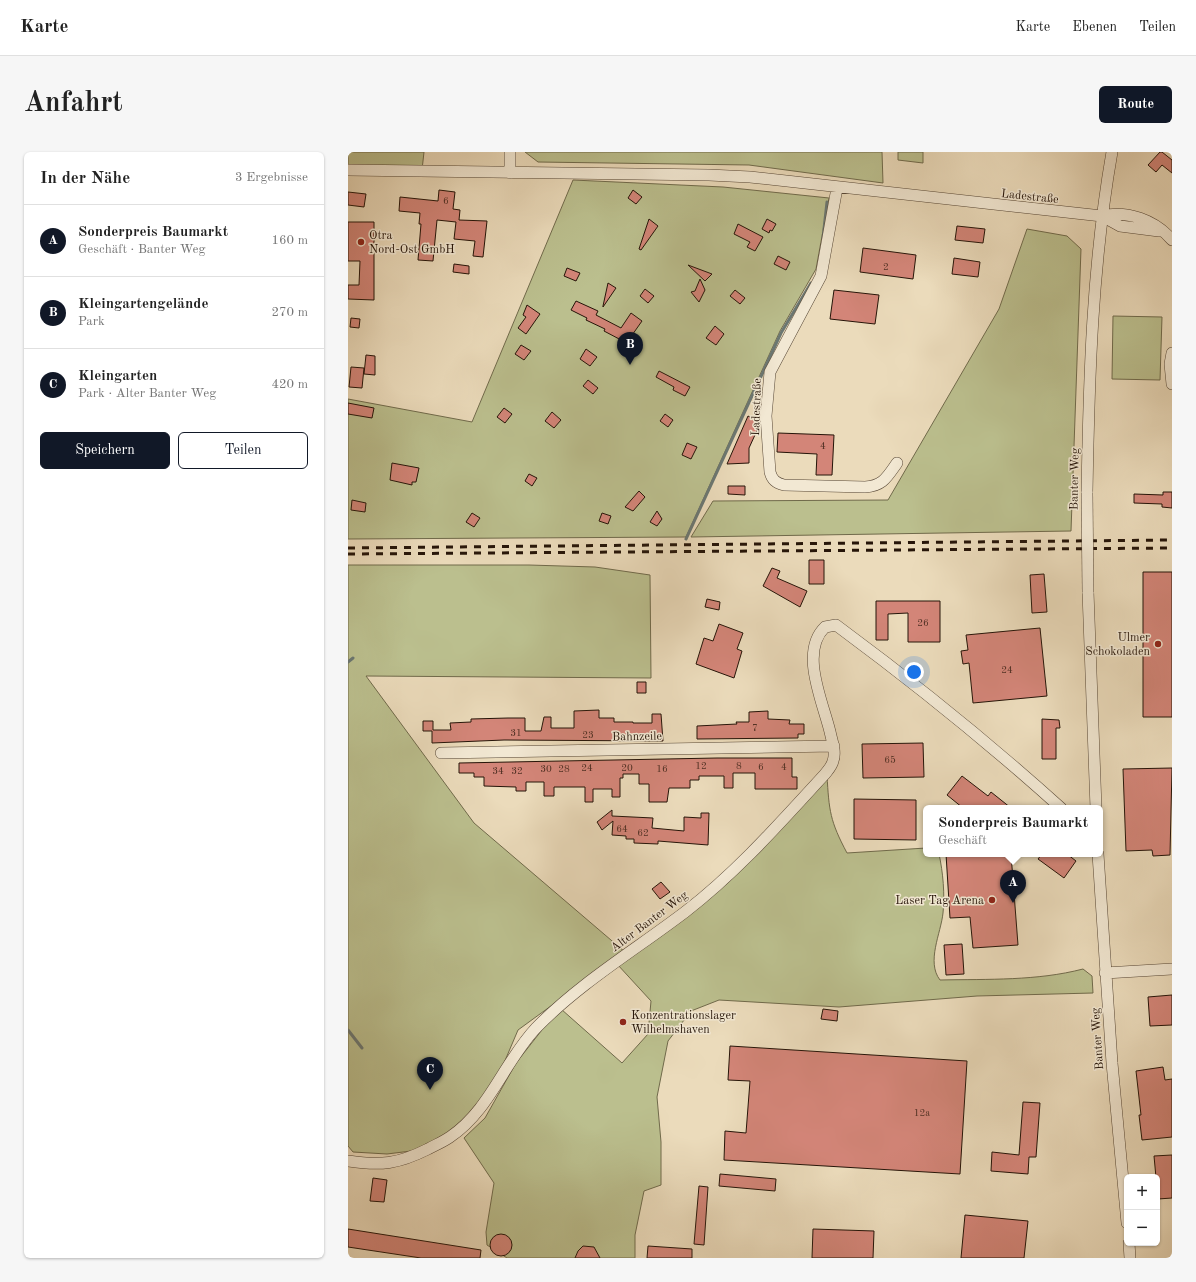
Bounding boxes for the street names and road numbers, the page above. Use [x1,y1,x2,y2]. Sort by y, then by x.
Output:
street label: Ladestraße [1001,188,1060,206]
street label: Ladestraße [750,377,764,436]
street label: Banter Weg [1068,447,1082,510]
street label: Bahnzeile [612,731,663,743]
street label: Alter Banter Weg [609,889,691,955]
street label: Banter Weg [1090,1007,1106,1070]

